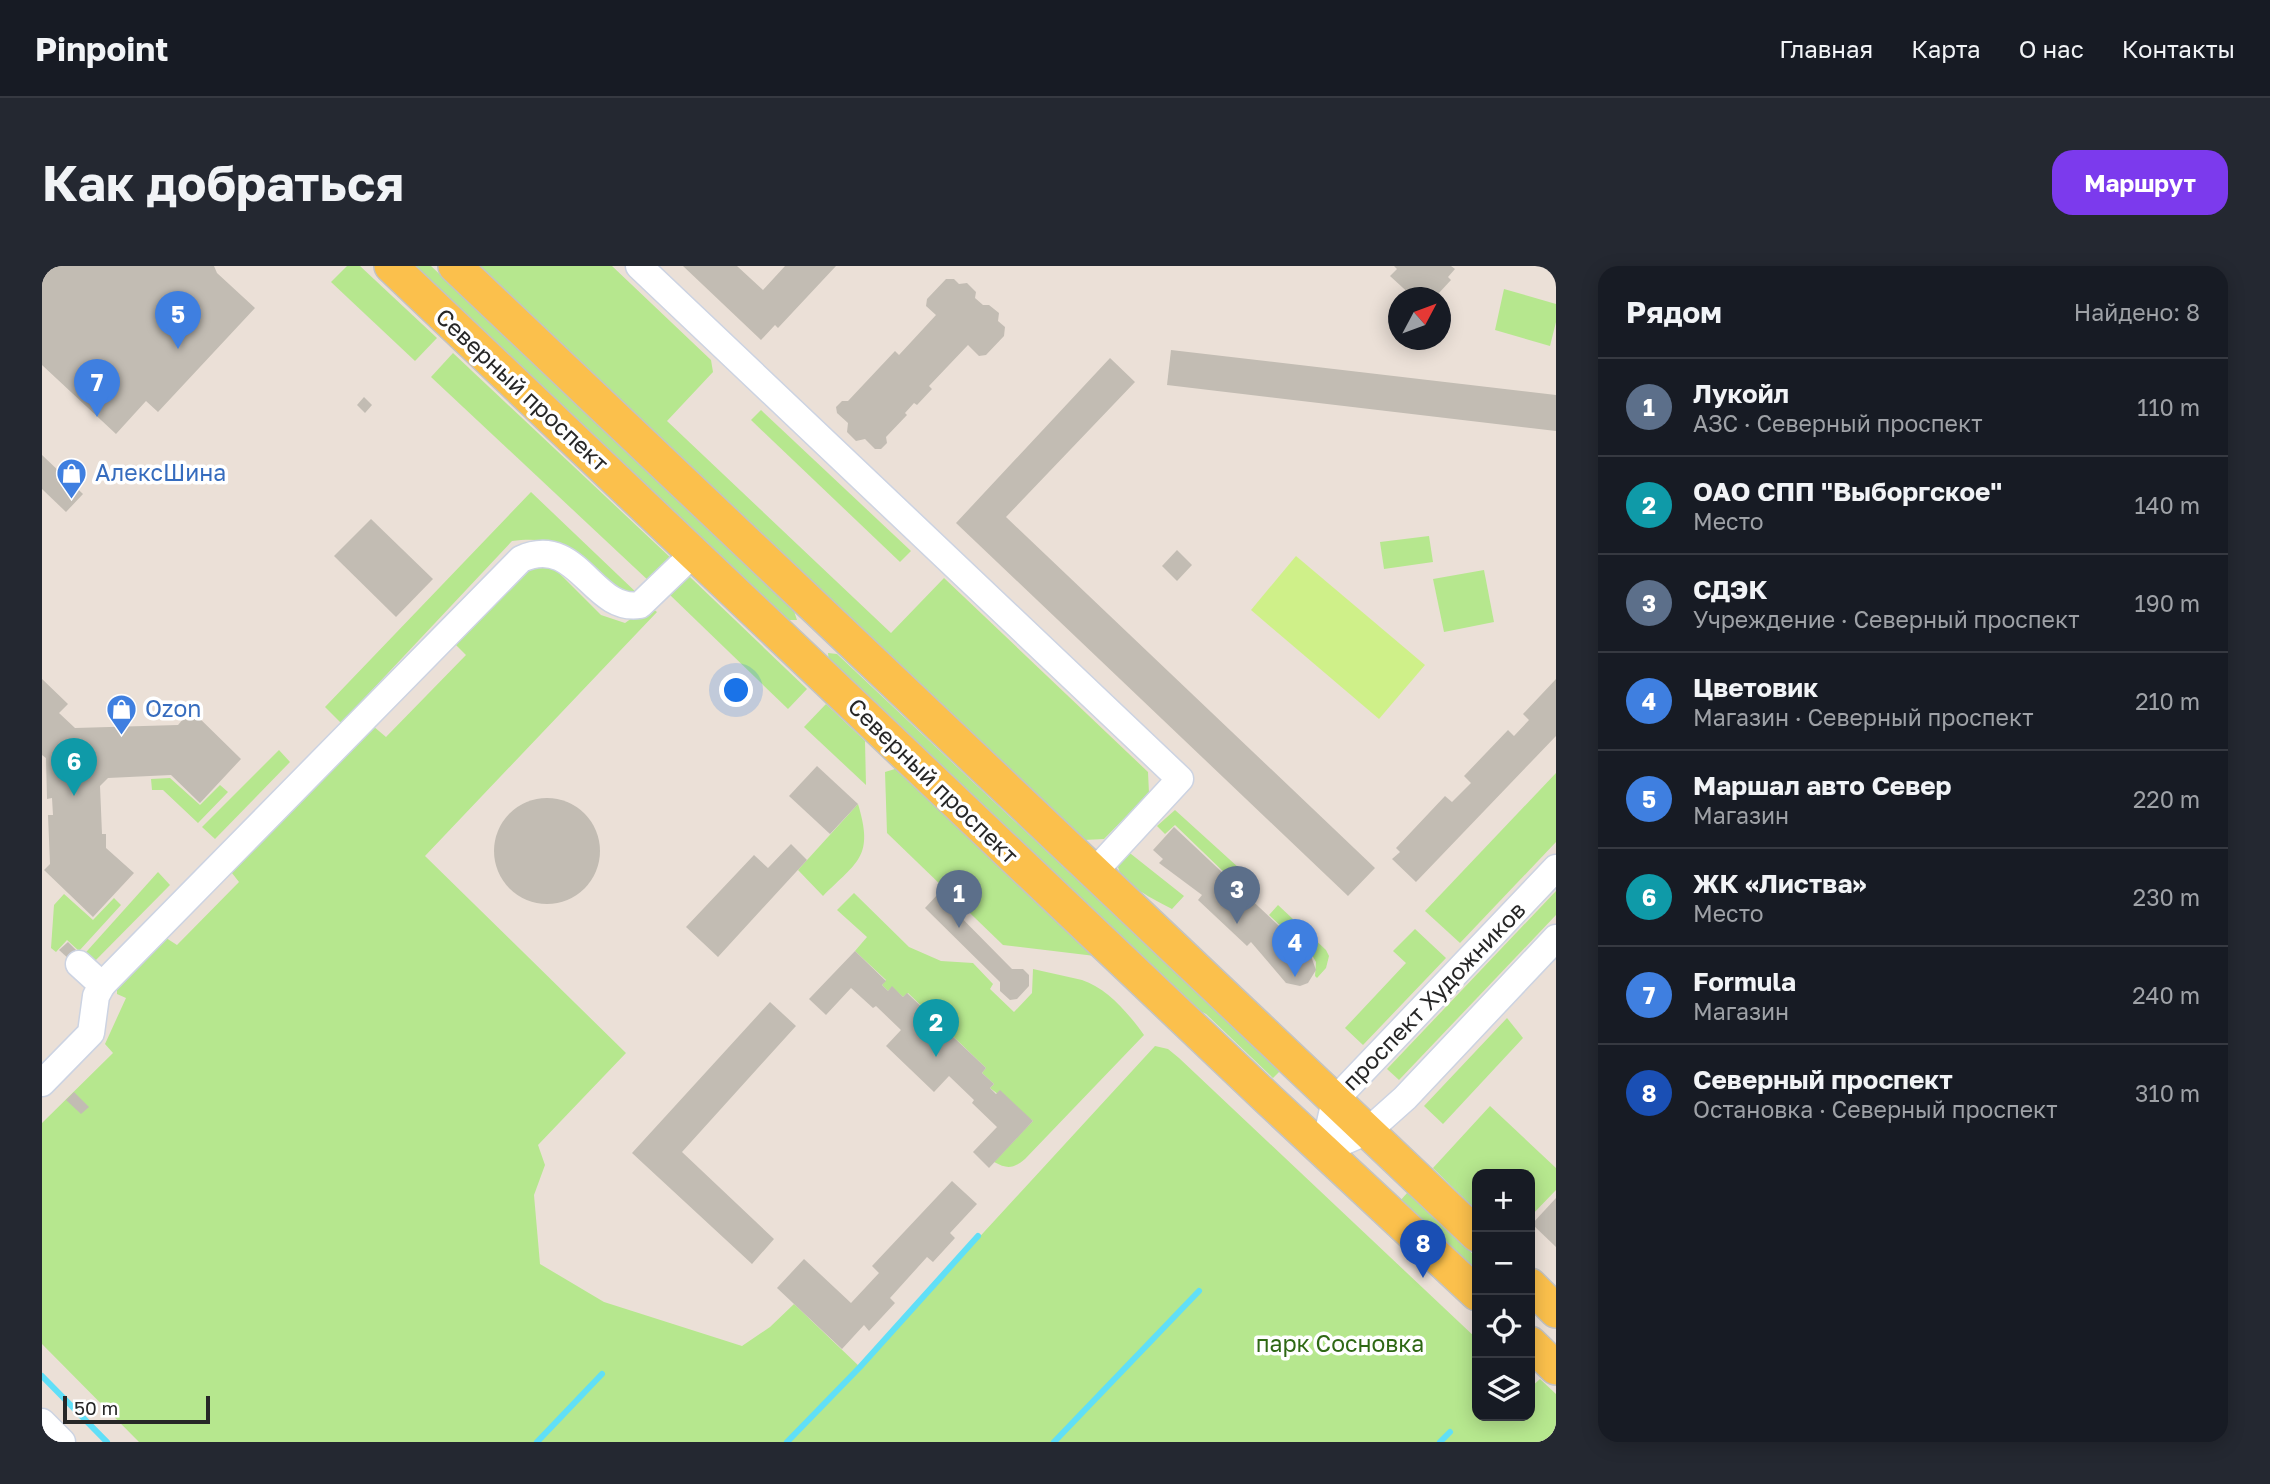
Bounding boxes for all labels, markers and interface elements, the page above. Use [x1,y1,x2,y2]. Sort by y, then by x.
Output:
text: Pinpoint [35,29,168,68]
text: Главная [1779,34,1873,63]
text: Карта [1911,34,1981,63]
text: О нас [2019,34,2084,63]
text: Контакты [2122,34,2235,63]
button: Маршрут [2052,150,2228,215]
text: Как добраться [42,153,404,212]
north arrow [1388,287,1451,350]
pin: 5 [155,291,201,349]
text: Рядом [1626,294,1722,330]
text: Найдено: 8 [2074,298,2200,326]
street label: Северный проспект [430,302,615,477]
pin: 7 [74,359,120,417]
text: Лукойл [1693,378,1789,409]
text: 1 [1643,393,1655,421]
text: 110 m [2137,393,2200,421]
text: АЗС · Северный проспект [1693,409,1982,437]
shop icon: АлексШина [55,456,89,500]
place label: АлексШина [95,458,226,486]
text: ОАО СПП "Выборгское" [1693,476,2002,507]
text: 2 [1642,491,1656,519]
text: 140 m [2134,491,2200,519]
text: Место [1693,507,1764,535]
text: СДЭК [1693,574,1768,605]
text: 3 [1642,589,1656,617]
text: 190 m [2135,589,2200,617]
text: Учреждение · Северный проспект [1693,605,2079,633]
text: Цветовик [1693,672,1818,703]
your location [719,673,753,707]
text: 4 [1642,687,1656,715]
text: 210 m [2135,687,2200,715]
shop icon: Ozon [105,692,139,736]
street label: Северный проспект [843,692,1025,869]
place label: Ozon [145,694,201,722]
text: Магазин · Северный проспект [1693,703,2033,731]
pin: 6 [51,738,97,796]
text: Маршал авто Север [1693,770,1952,801]
text: 5 [1642,785,1656,813]
text: 220 m [2133,785,2200,813]
text: Магазин [1693,801,1789,829]
pin: 3 [1214,866,1260,924]
text: ЖК «Листва» [1693,868,1866,899]
pin: 1 [936,870,982,928]
text: 6 [1642,883,1656,911]
text: 230 m [2133,883,2200,911]
street label: проспект Художников [1336,895,1531,1095]
text: Место [1693,899,1764,927]
pin: 4 [1272,919,1318,977]
text: Formula [1693,966,1796,997]
text: 7 [1643,981,1655,1009]
text: 240 m [2132,981,2200,1009]
text: Магазин [1693,997,1789,1025]
pin: 2 [913,999,959,1057]
text: Северный проспект [1693,1064,1953,1095]
text: 8 [1642,1079,1656,1107]
text: 310 m [2135,1079,2200,1107]
text: Остановка · Северный проспект [1693,1095,2058,1123]
map controls [1472,1169,1535,1421]
button: + [1472,1169,1535,1232]
pin: 8 [1400,1220,1446,1278]
button: − [1472,1232,1535,1295]
button: locate [1472,1295,1535,1358]
park label: парк Сосновка [1256,1329,1424,1357]
button: layers [1472,1358,1535,1421]
scale bar [63,1393,210,1425]
text: 50 m [74,1396,118,1419]

